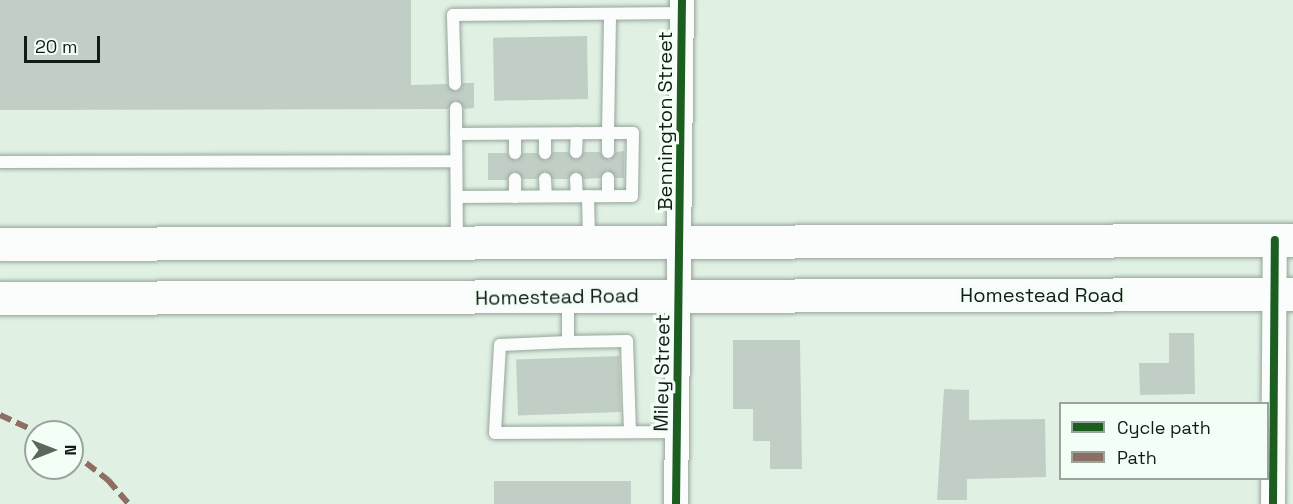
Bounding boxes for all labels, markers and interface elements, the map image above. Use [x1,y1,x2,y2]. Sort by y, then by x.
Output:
scale bar [27,24,104,62]
street label: Bennington Street [653,31,677,211]
text: 20 m [35,35,78,58]
street label: Homestead Road [960,283,1124,307]
street label: Homestead Road [475,284,639,310]
street label: Miley Street [649,314,675,432]
legend [1059,402,1269,480]
text: Cycle path [1117,416,1211,439]
north arrow [24,420,84,480]
text: N [60,445,81,455]
text: Path [1117,446,1157,469]

